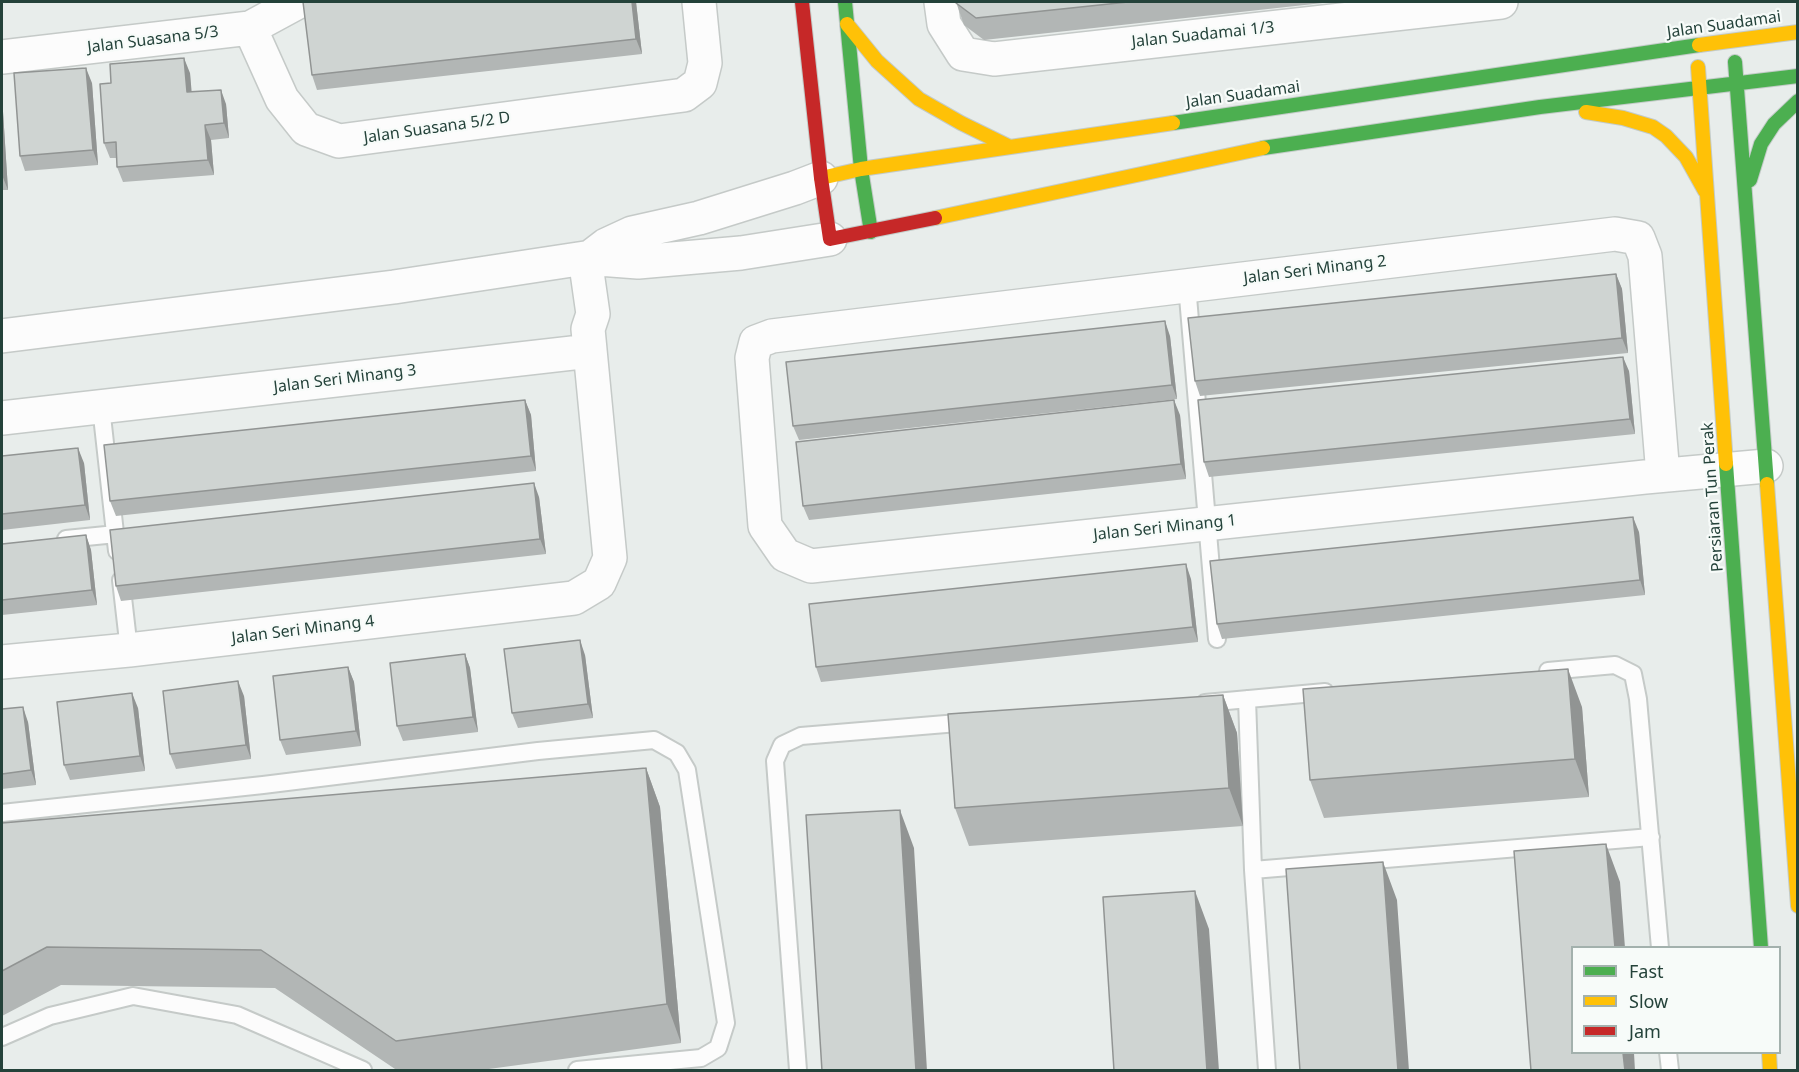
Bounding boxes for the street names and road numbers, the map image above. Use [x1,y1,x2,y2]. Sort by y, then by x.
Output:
street label: Jalan Suadamai [1666,7,1782,43]
street label: Jalan Suadamai 1/3 [1131,18,1275,52]
street label: Jalan Suasana 5/3 [86,22,220,58]
street label: Jalan Suadamai [1185,77,1301,113]
street label: Jalan Suasana 5/2 D [362,108,512,148]
street label: Jalan Seri Minang 2 [1242,252,1388,288]
street label: Jalan Seri Minang 3 [272,361,418,397]
street label: Persiaran Tun Perak [1698,422,1728,572]
street label: Jalan Seri Minang 1 [1093,511,1237,545]
street label: Jalan Seri Minang 4 [230,612,376,648]

